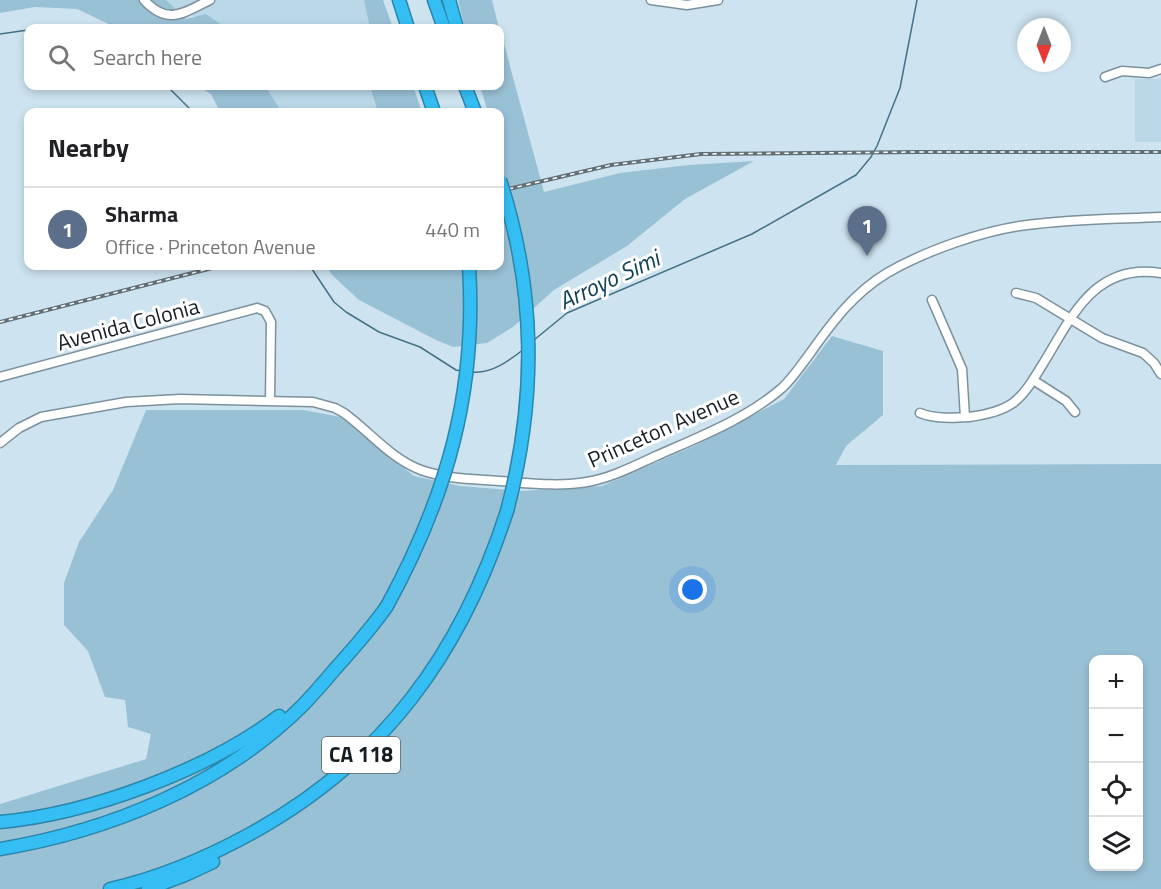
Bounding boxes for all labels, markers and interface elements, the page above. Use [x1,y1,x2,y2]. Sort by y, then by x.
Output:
north arrow [1017,18,1071,72]
search box [24,24,504,90]
text: Search here [93,40,202,74]
icon: search [45,41,78,74]
text: Nearby [48,128,129,167]
text: Sharma [105,197,178,231]
pin: 1 [848,206,886,256]
text: 1 [62,214,73,245]
text: 440 m [425,214,480,245]
text: Office · Princeton Avenue [105,231,315,262]
water label: Arroyo Simi [552,239,668,318]
street label: Avenida Colonia [53,289,203,359]
street label: Princeton Avenue [582,379,744,477]
your location [678,575,707,604]
map controls [1089,655,1143,871]
button: + [1089,655,1143,709]
button: − [1089,709,1143,763]
road number: CA 118 [322,737,400,773]
button: locate [1089,763,1143,817]
button: layers [1089,817,1143,871]

